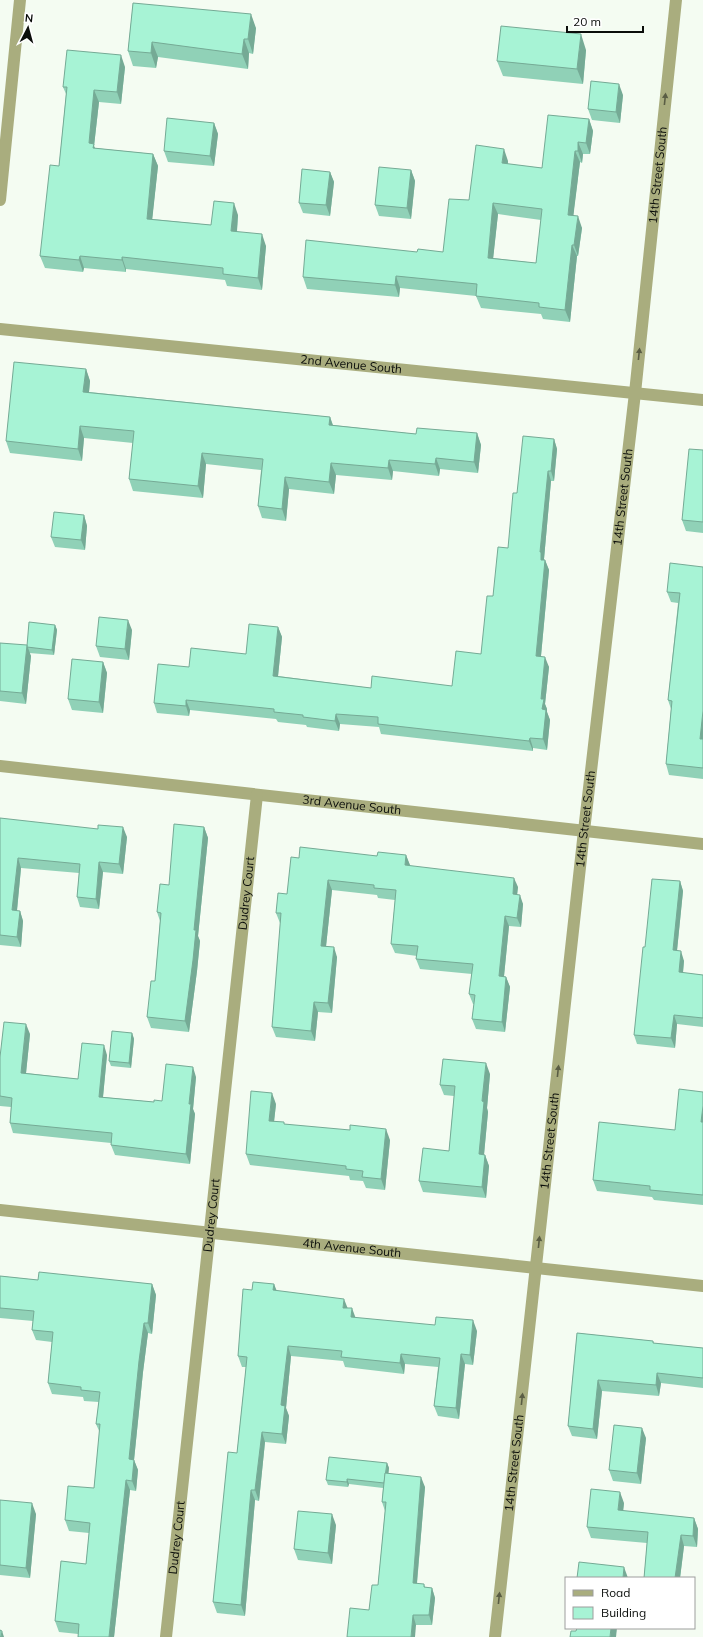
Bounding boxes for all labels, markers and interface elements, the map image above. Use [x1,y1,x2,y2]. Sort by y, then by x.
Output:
north arrow [8,8,48,48]
scale bar [567,8,643,34]
text: N [24,11,34,25]
text: 20 m [573,14,601,29]
one-way arrow [662,93,669,105]
street label: 14th Street South [645,126,670,224]
one-way arrow [635,348,642,360]
street label: 2nd Avenue South [300,351,403,377]
street label: 14th Street South [609,448,635,546]
street label: 14th Street South [572,770,598,868]
street label: 3rd Avenue South [302,792,402,817]
street label: Dudrey Court [234,856,257,931]
one-way arrow [554,1065,561,1077]
street label: 14th Street South [536,1092,562,1190]
street label: Dudrey Court [200,1178,222,1253]
street label: 4th Avenue South [302,1235,402,1260]
one-way arrow [536,1236,542,1249]
one-way arrow [519,1393,525,1406]
street label: 14th Street South [501,1414,527,1512]
street label: Dudrey Court [165,1500,188,1575]
legend [565,1577,695,1629]
text: Road [601,1585,630,1600]
one-way arrow [496,1592,503,1604]
text: Building [601,1605,646,1620]

